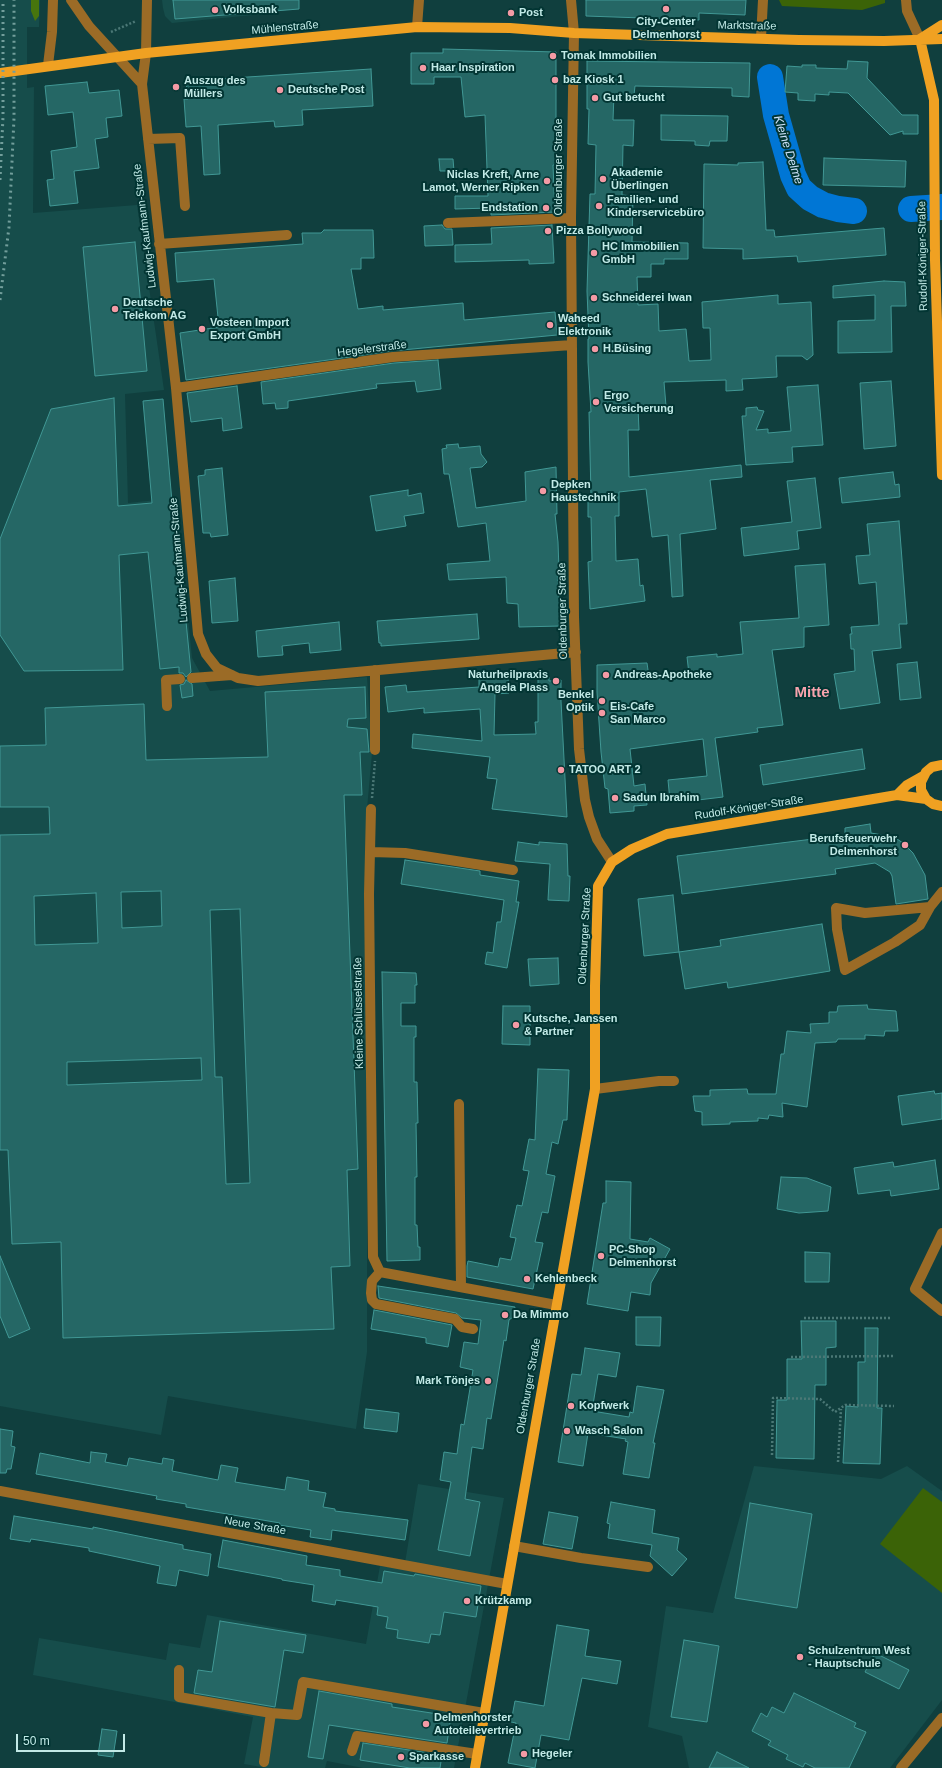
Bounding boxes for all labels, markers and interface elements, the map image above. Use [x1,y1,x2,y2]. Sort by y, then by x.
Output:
place label: Volksbank [223,3,277,17]
marker: City-Center Delmenhorst [661,4,671,14]
marker: Volksbank [210,5,220,15]
place label: Post [519,6,543,20]
marker: Post [506,8,516,18]
place label: City-Center Delmenhorst [632,15,700,41]
street label: Mühlenstraße [251,18,319,38]
street label: Marktstraße [718,19,776,33]
place label: Tomak Immobilien [561,49,657,63]
marker: Tomak Immobilien [548,51,558,61]
place label: Haar Inspiration [431,61,515,75]
marker: Haar Inspiration [418,63,428,73]
place label: baz Kiosk 1 [563,73,624,87]
place label: Auszug des Müllers [184,74,246,100]
marker: baz Kiosk 1 [550,75,560,85]
marker: Auszug des Müllers [171,82,181,92]
place label: Deutsche Post [288,83,364,97]
marker: Deutsche Post [275,85,285,95]
place label: Gut betucht [603,91,665,105]
marker: Gut betucht [590,93,600,103]
water label: Kleine Delme [770,114,806,186]
street label: Oldenburger Straße [552,118,566,216]
street label: Ludwig-Kaufmann-Straße [131,163,159,289]
place label: Akademie Überlingen [611,166,668,192]
place label: Niclas Kreft, Arne Lamot, Werner Ripken [422,168,539,194]
marker: Akademie Überlingen [598,174,608,184]
marker: Niclas Kreft, Arne Lamot, Werner Ripken [542,176,552,186]
place label: Familien- und Kinderservicebüro [607,193,704,219]
place label: Endstation [481,201,538,215]
marker: Familien- und Kinderservicebüro [594,201,604,211]
street label: Rudolf-Königer-Straße [915,201,931,311]
marker: Endstation [541,203,551,213]
place label: Pizza Bollywood [556,224,642,238]
marker: Pizza Bollywood [543,226,553,236]
place label: HC Immobilien GmbH [602,240,679,266]
marker: HC Immobilien GmbH [589,248,599,258]
place label: Schneiderei Iwan [602,291,692,305]
marker: Schneiderei Iwan [589,293,599,303]
place label: Deutsche Telekom AG [123,296,186,322]
marker: Deutsche Telekom AG [110,304,120,314]
place label: Waheed Elektronik [558,312,611,338]
place label: Vosteen Import Export GmbH [210,316,289,342]
marker: Waheed Elektronik [545,320,555,330]
marker: Vosteen Import Export GmbH [197,324,207,334]
street label: Hegelerstraße [337,338,407,360]
place label: H.Büsing [603,342,651,356]
marker: H.Büsing [590,344,600,354]
place label: Ergo Versicherung [604,389,674,415]
marker: Ergo Versicherung [591,397,601,407]
place label: Depken Haustechnik [551,478,616,504]
marker: Depken Haustechnik [538,486,548,496]
street label: Ludwig-Kaufmann-Straße [167,497,191,623]
street label: Oldenburger Straße [556,562,570,660]
place label: Naturheilpraxis Angela Plass [468,668,548,694]
place label: Andreas-Apotheke [614,668,712,682]
marker: Andreas-Apotheke [601,670,611,680]
marker: Naturheilpraxis Angela Plass [551,676,561,686]
district label: Mitte [795,684,829,702]
place label: Benkel Optik [558,688,594,714]
marker: Benkel Optik [597,696,607,706]
place label: Eis-Cafe San Marco [610,700,666,726]
marker: Eis-Cafe San Marco [597,708,607,718]
place label: TATOO ART 2 [569,763,640,777]
marker: TATOO ART 2 [556,765,566,775]
place label: Sadun Ibrahim [623,791,699,805]
marker: Sadun Ibrahim [610,793,620,803]
street label: Rudolf-Königer-Straße [694,793,804,823]
place label: Berufsfeuerwehr Delmenhorst [810,832,897,858]
marker: Berufsfeuerwehr Delmenhorst [900,840,910,850]
street label: Oldenburger Straße [576,887,594,985]
street label: Kleine Schlüsselstraße [351,957,367,1069]
place label: Kutsche, Janssen & Partner [524,1012,618,1038]
marker: Kutsche, Janssen & Partner [511,1020,521,1030]
place label: PC-Shop Delmenhorst [609,1243,676,1269]
marker: PC-Shop Delmenhorst [596,1251,606,1261]
place label: Kehlenbeck [535,1272,597,1286]
marker: Kehlenbeck [522,1274,532,1284]
place label: Da Mimmo [513,1308,569,1322]
marker: Da Mimmo [500,1310,510,1320]
street label: Oldenburger Straße [514,1337,544,1435]
place label: Mark Tönjes [416,1374,480,1388]
marker: Mark Tönjes [483,1376,493,1386]
place label: Kopfwerk [579,1399,629,1413]
marker: Kopfwerk [566,1401,576,1411]
place label: Wasch Salon [575,1424,643,1438]
marker: Wasch Salon [562,1426,572,1436]
street label: Neue Straße [223,1514,287,1538]
place label: Krützkamp [475,1594,532,1608]
marker: Krützkamp [462,1596,472,1606]
place label: Schulzentrum West - Hauptschule [808,1644,910,1670]
marker: Schulzentrum West - Hauptschule [795,1652,805,1662]
place label: Delmenhorster Autoteilevertrieb [434,1711,521,1737]
marker: Delmenhorster Autoteilevertrieb [421,1719,431,1729]
scale bar [18,1726,127,1752]
text: 50 m [23,1734,50,1748]
place label: Hegeler [532,1747,572,1761]
marker: Hegeler [519,1749,529,1759]
place label: Sparkasse [409,1750,464,1764]
marker: Sparkasse [396,1752,406,1762]

